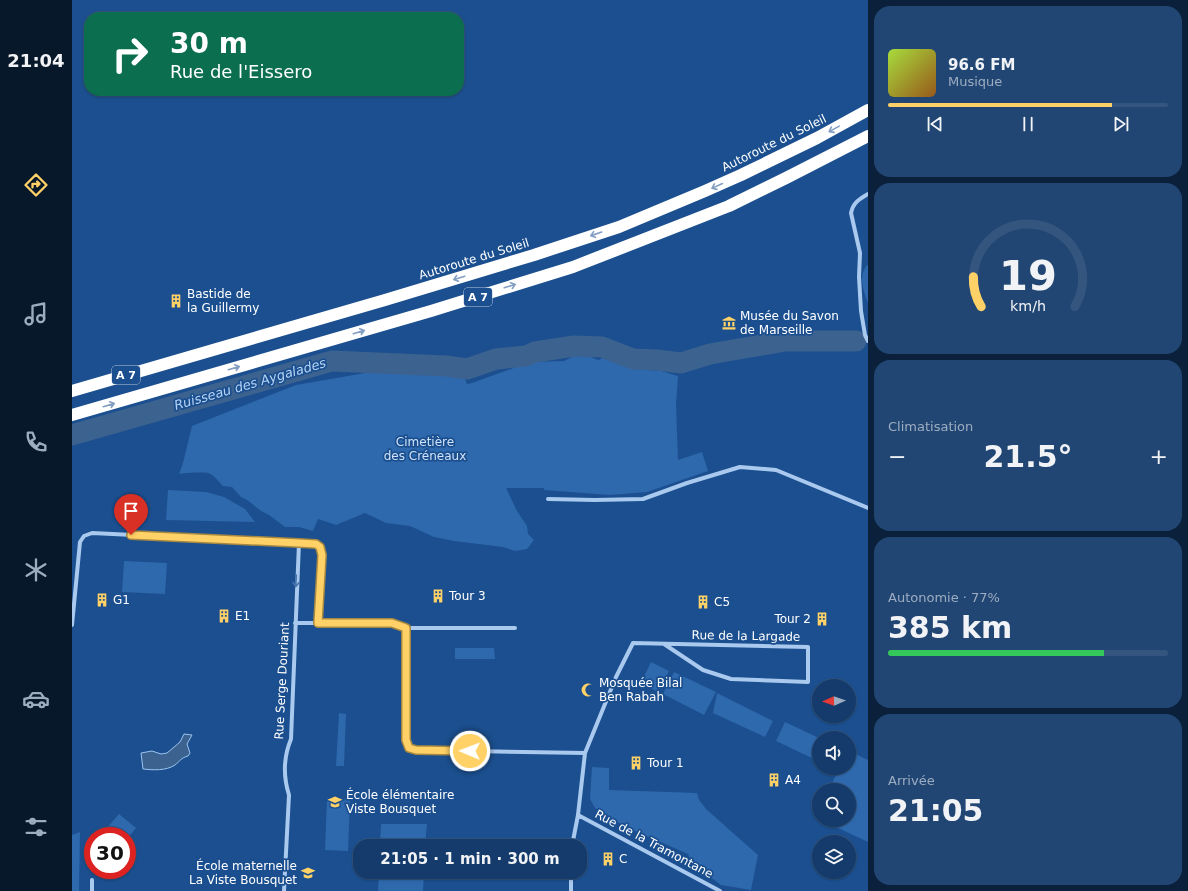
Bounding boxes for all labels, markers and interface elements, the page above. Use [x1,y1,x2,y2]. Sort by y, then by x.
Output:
text: 30 m [170,27,248,60]
icon: right [104,28,156,80]
text: 21:04 [7,50,65,71]
text: 96.6 FM [948,56,1015,74]
text: Rue de l'Eissero [170,61,312,82]
text: Musique [948,74,1002,89]
street label: Autoroute du Soleil [719,112,829,174]
icon: previous [924,113,946,135]
icon: pause [1017,113,1039,135]
icon: next [1110,113,1132,135]
one-way arrow [828,126,840,134]
icon: directions [22,171,50,199]
one-way arrow [711,183,723,190]
one-way arrow [590,231,603,238]
street label: Autoroute du Soleil [417,236,531,282]
text: 19 [999,250,1057,299]
one-way arrow [453,275,466,282]
one-way arrow [504,282,516,290]
place label: Bastide de la Guillermy [187,287,259,315]
road number: A 7 [464,288,492,306]
building icon: Bastide de la Guillermy [168,293,184,309]
text: km/h [1010,297,1046,313]
icon: music [22,300,50,328]
place label: Musée du Savon de Marseille [740,309,839,337]
museum icon: Musée du Savon de Marseille [721,315,737,331]
one-way arrow [352,328,365,335]
water label: Ruisseau des Aygalades [172,355,328,413]
one-way arrow [228,364,241,371]
road number: A 7 [112,366,140,384]
one-way arrow [103,400,116,408]
text: Climatisation [888,419,973,434]
icon: phone [22,428,50,456]
park label: Cimetière des Créneaux [384,435,466,463]
text: 21.5° [983,439,1073,474]
text: − [888,444,906,469]
text: + [1150,444,1168,469]
pin [114,494,148,535]
icon: arrive [120,500,142,522]
icon: climate [22,556,50,584]
one-way arrow [293,575,300,588]
building icon: Tour 3 [430,588,446,604]
place label: Tour 3 [448,589,486,603]
text: Autonomie · 77% [888,590,1000,605]
building icon: G1 [94,592,110,608]
place label: G1 [113,593,130,607]
building icon: C5 [695,594,711,610]
place label: C5 [714,595,730,609]
building icon: E1 [216,608,232,624]
place label: E1 [235,609,250,623]
text: 385 km [888,610,1012,645]
building icon: Tour 2 [814,611,830,627]
place label: Tour 2 [773,612,811,626]
street label: Rue Serge Douriant [272,622,292,740]
street label: Rue de la Largade [692,628,800,644]
place label: Mosquée Bilal Ben Rabah [599,676,682,704]
north arrow [812,679,856,723]
map controls [812,679,856,879]
mosque icon: Mosquée Bilal Ben Rabah [580,682,596,698]
icon: car [22,685,50,713]
position arrow [449,730,491,772]
button: sound [812,731,856,775]
building icon: Tour 1 [628,755,644,771]
place label: Tour 1 [646,756,684,770]
building icon: A4 [766,772,782,788]
place label: A4 [785,773,801,787]
text: Arrivée [888,773,935,788]
button: search [812,783,856,827]
place label: École élémentaire Viste Bousquet [346,787,454,816]
text: 21:05 [888,793,984,828]
school or university icon: École élémentaire Viste Bousquet [327,794,343,810]
street label: Rue de la Tramontane [593,807,715,881]
icon: filters [22,813,50,841]
speed limit sign: 30 [84,827,136,879]
button: layers [812,835,856,879]
text: 21:05 · 1 min · 300 m [380,850,560,868]
building icon: C [600,851,616,867]
place label: C [619,852,627,866]
place label: École maternelle La Viste Bousquet [189,858,297,887]
school or university icon: École maternelle La Viste Bousquet [300,865,316,881]

